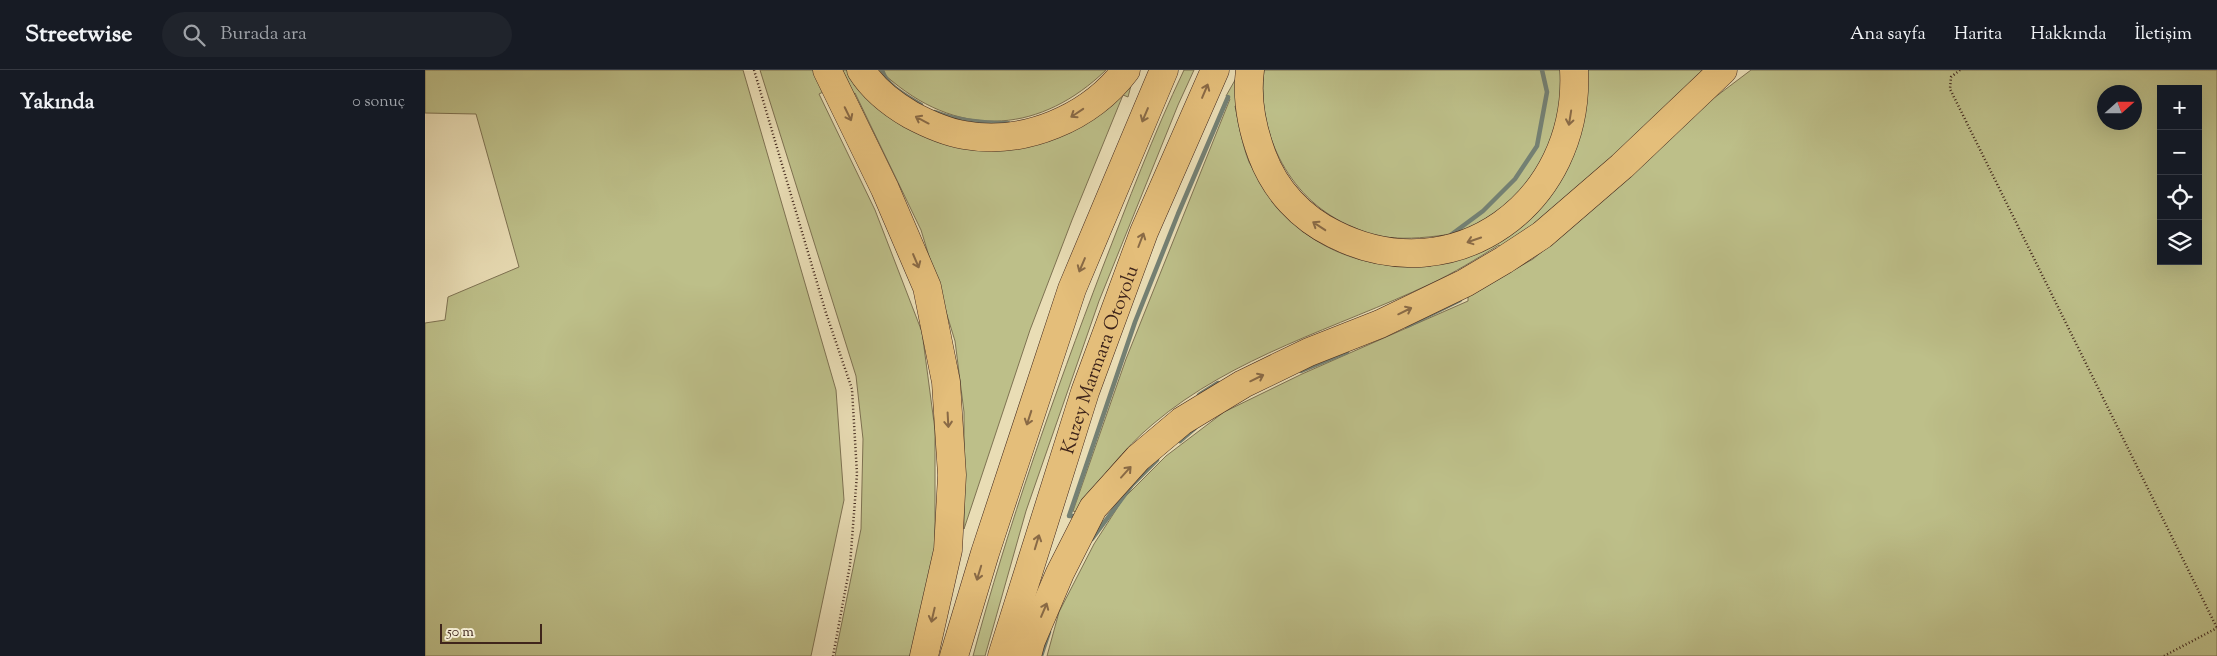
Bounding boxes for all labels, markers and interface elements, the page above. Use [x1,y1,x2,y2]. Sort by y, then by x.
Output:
search box [162,12,512,57]
text: Streetwise [25,18,132,52]
icon: search [180,21,208,49]
text: Burada ara [220,21,307,48]
text: Ana sayfa [1850,22,1926,48]
text: Harita [1954,22,2002,48]
text: Hakkında [2030,22,2107,48]
text: İletişim [2135,22,2192,48]
one-way arrow [1201,84,1211,99]
north arrow [2097,85,2142,130]
map controls [2157,85,2202,265]
button: + [2157,85,2202,130]
text: Yakında [20,88,94,118]
text: 0 sonuç [352,91,405,114]
one-way arrow [844,106,853,121]
one-way arrow [1140,107,1150,122]
one-way arrow [1070,108,1084,118]
one-way arrow [1565,110,1575,126]
one-way arrow [914,115,929,125]
button: − [2157,130,2202,175]
button: locate [2157,175,2202,220]
one-way arrow [1312,220,1326,231]
button: layers [2157,220,2202,265]
one-way arrow [1137,233,1146,248]
one-way arrow [1466,236,1482,246]
one-way arrow [911,253,921,268]
one-way arrow [1076,257,1085,272]
street label: Kuzey Marmara Otoyolu [1055,262,1147,458]
one-way arrow [1397,306,1412,316]
one-way arrow [1249,372,1264,382]
one-way arrow [1024,410,1033,425]
one-way arrow [944,411,953,427]
one-way arrow [1120,465,1132,478]
one-way arrow [1033,535,1043,551]
one-way arrow [973,564,983,580]
one-way arrow [1040,603,1049,618]
one-way arrow [928,607,937,623]
scale bar [440,621,543,644]
text: 50 m [447,623,474,643]

